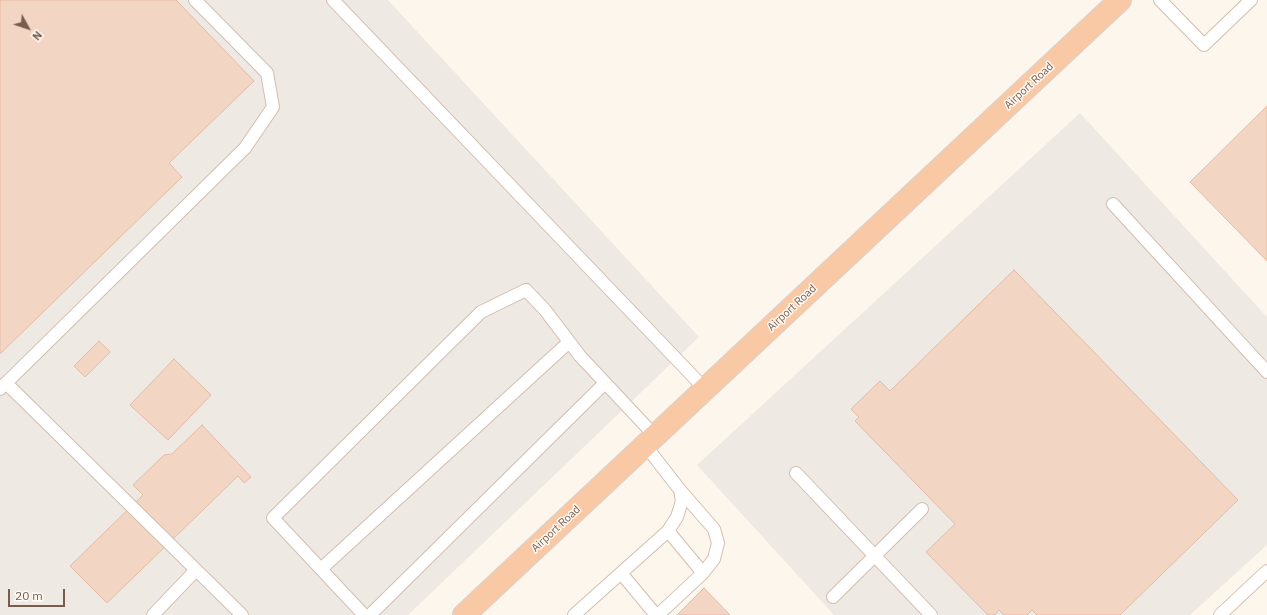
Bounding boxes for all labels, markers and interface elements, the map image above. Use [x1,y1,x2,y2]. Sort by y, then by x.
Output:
north arrow [8,8,48,48]
text: N [29,28,45,43]
street label: Airport Road [1002,60,1056,112]
street label: Airport Road [765,282,819,334]
street label: Airport Road [529,503,583,555]
scale bar [10,581,67,607]
text: 20 m [15,588,43,603]

